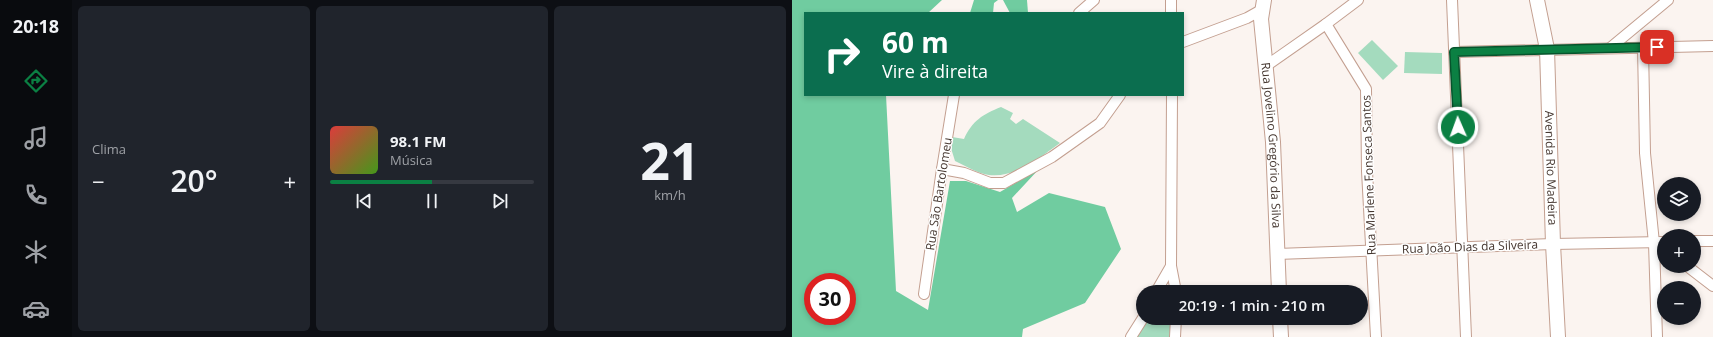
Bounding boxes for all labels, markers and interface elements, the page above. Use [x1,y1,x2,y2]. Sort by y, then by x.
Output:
text: 20:18 [13,14,59,38]
text: 60 m [882,23,949,61]
icon: right [816,28,868,80]
pin [1640,30,1674,64]
icon: arrive [1646,36,1668,58]
text: Vire à direita [882,59,988,83]
street label: Rua Jovelino Gregório da Silva [1257,61,1285,229]
icon: directions [22,67,50,95]
street label: Rua Marlene Fonseca Santos [1357,94,1380,256]
position arrow [1437,106,1479,148]
street label: Avenida Rio Madeira [1541,110,1561,226]
icon: music [22,124,50,152]
text: 21 [640,124,700,195]
text: 98.1 FM [390,131,446,151]
street label: Rua São Bartolomeu [921,136,956,252]
text: Clima [92,140,126,158]
text: Música [390,151,433,169]
text: 20° [170,160,218,201]
text: − [92,166,105,196]
text: + [283,166,296,196]
map controls [1657,177,1701,325]
button: layers [1657,177,1701,221]
icon: phone [22,181,50,209]
text: km/h [654,186,686,204]
icon: previous [353,190,375,212]
icon: pause [421,190,443,212]
icon: next [489,190,511,212]
button: + [1657,229,1701,273]
street label: Rua João Dias da Silveira [1402,236,1538,257]
icon: climate [22,238,50,266]
speed limit sign: 30 [804,273,856,325]
button: − [1657,281,1701,325]
icon: car [22,295,50,323]
text: 20:19 · 1 min · 210 m [1179,295,1325,315]

